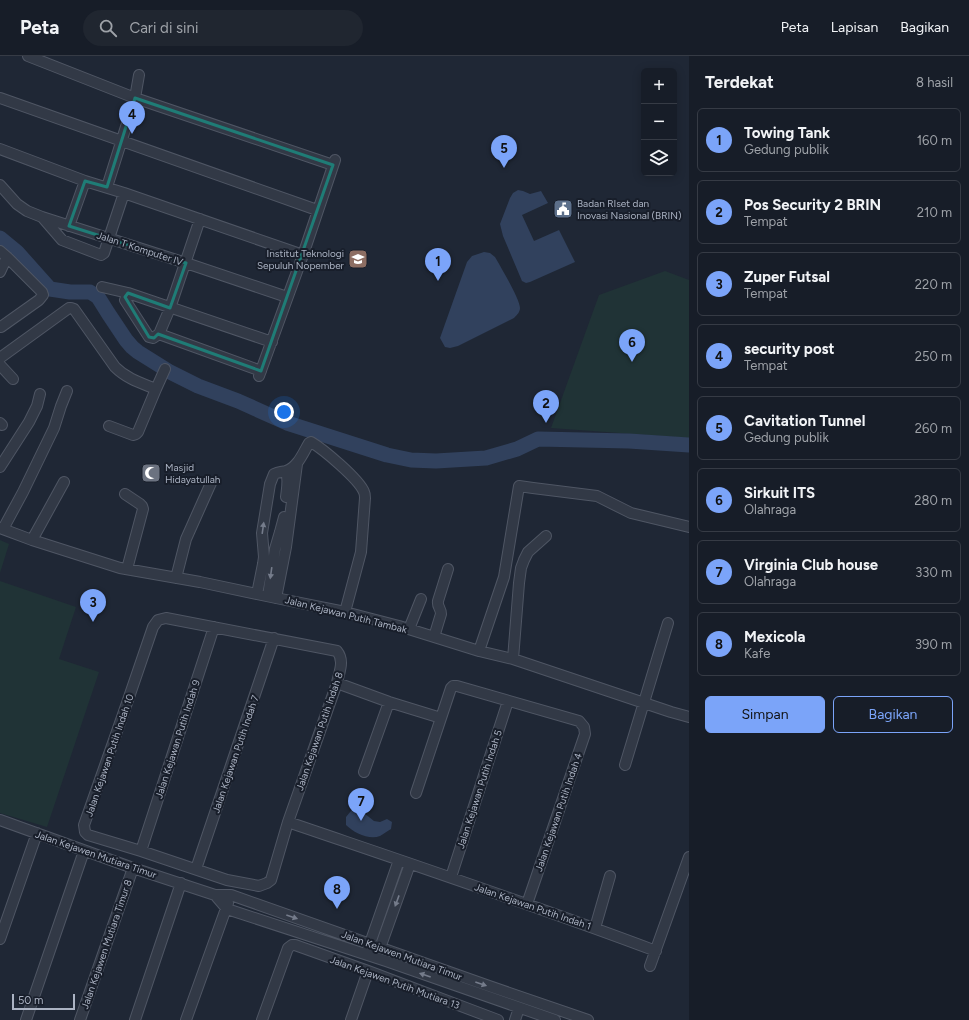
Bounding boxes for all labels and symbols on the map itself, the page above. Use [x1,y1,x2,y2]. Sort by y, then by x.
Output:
pin: 4 [119,101,145,134]
pin: 5 [491,135,517,168]
place label: Badan RIset dan Inovasi Nasional (BRIN) [577,197,681,222]
public building icon: Badan RIset dan Inovasi Nasional (BRIN) [552,198,574,220]
street label: Jalan T Komputer IV [95,228,185,269]
place label: Institut Teknologi Sepuluh Nopember [257,247,345,272]
school or university icon: Institut Teknologi Sepuluh Nopember [347,248,369,270]
pin: 1 [425,248,451,281]
pin: 6 [619,329,645,362]
pin: 2 [533,390,559,423]
your location [274,402,294,422]
place label: Masjid Hidayatullah [165,461,221,486]
mosque icon: Masjid Hidayatullah [140,462,162,484]
one-way arrow [260,522,266,534]
one-way arrow [268,566,274,579]
pin: 3 [80,589,106,622]
street label: Jalan Kejawan Putih Tambak [283,593,408,636]
street label: Jalan Kejawan Putih Indah 8 [293,670,346,792]
street label: Jalan Kejawan Putih Indah 9 [152,678,203,800]
street label: Jalan Kejawan Putih Indah 10 [82,692,137,818]
street label: Jalan Kejawan Putih Indah 7 [209,693,262,815]
street label: Jalan Kejawan Putih Indah 5 [454,728,505,850]
street label: Jalan Kejawan Putih Indah 4 [532,751,585,873]
pin: 7 [348,788,374,821]
street label: Jalan Kejawen Mutiara Timur [33,828,159,882]
pin: 8 [324,876,350,909]
street label: Jalan Kejawen Mutiara Timur 8 [78,878,135,1011]
street label: Jalan Kejawan Putih Indah 1 [473,880,593,933]
one-way arrow [393,895,399,907]
one-way arrow [287,914,299,920]
street label: Jalan Kejawen Mutiara Timur [340,928,465,984]
street label: Jalan Kejawen Putih Mutiara 13 [328,953,462,1012]
one-way arrow [419,972,431,978]
one-way arrow [475,981,487,987]
scale bar [12,992,75,1011]

